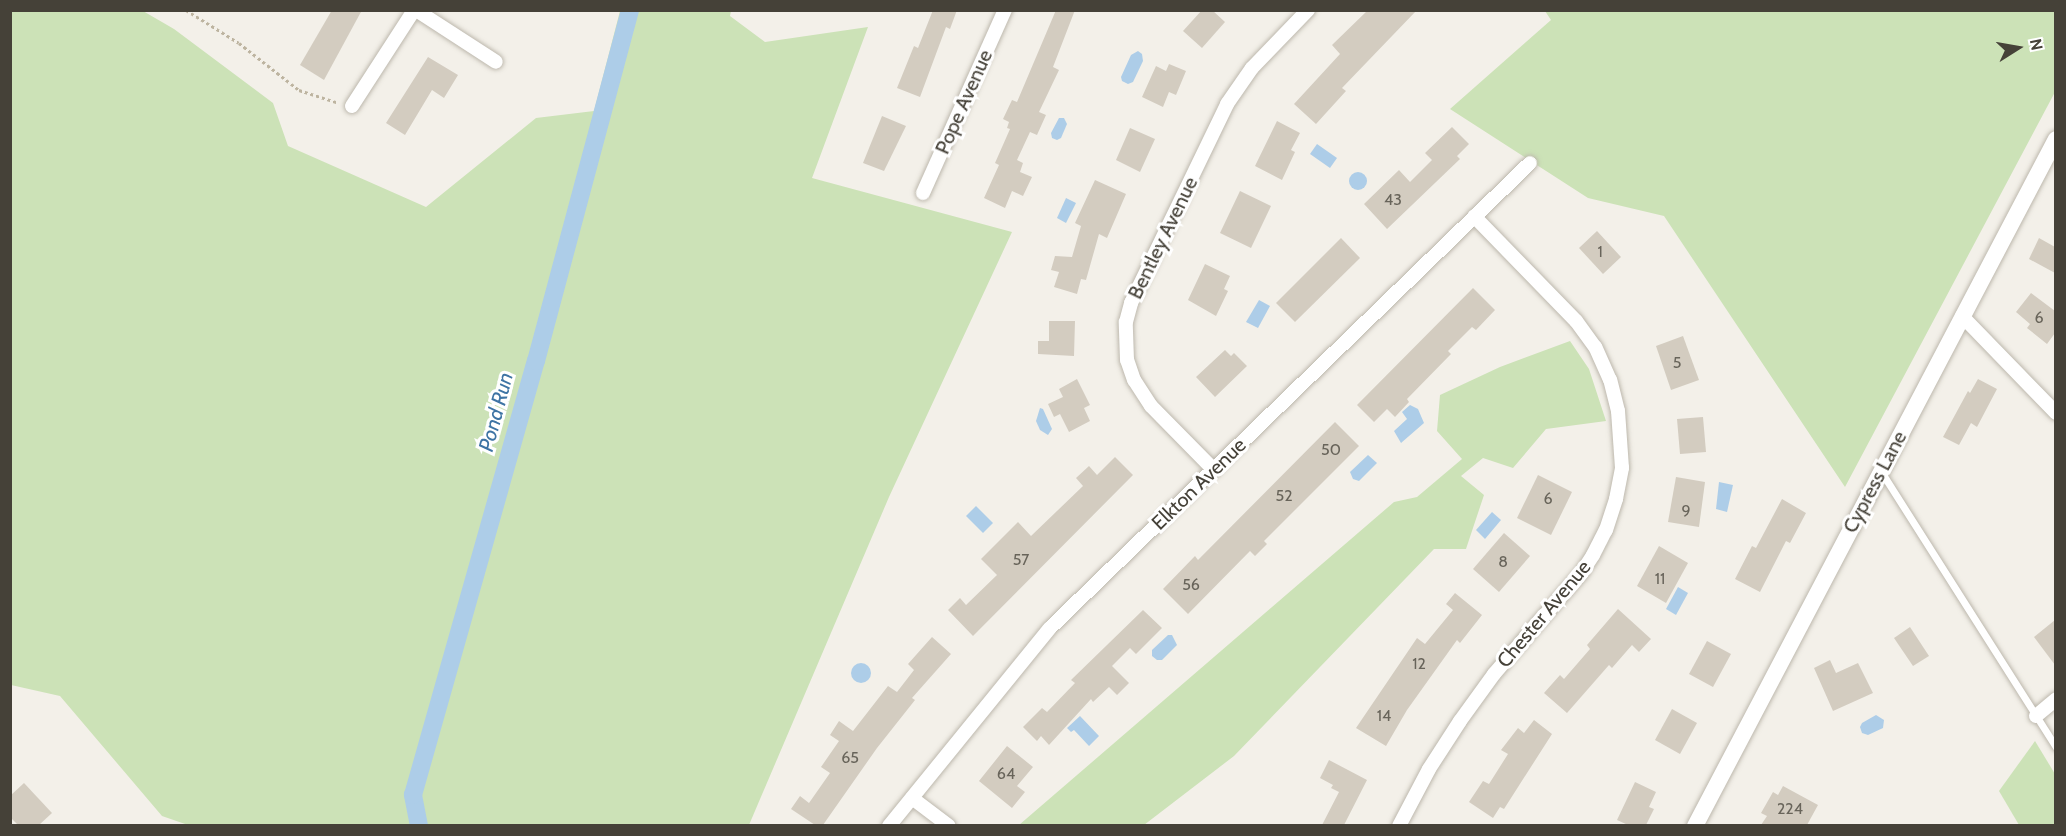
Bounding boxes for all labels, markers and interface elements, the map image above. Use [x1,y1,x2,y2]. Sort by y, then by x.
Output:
north arrow [1988,18,2048,78]
text: N [2026,37,2047,52]
street label: Pope Avenue [930,46,998,158]
street label: Bentley Avenue [1123,173,1203,303]
house number: 43 [1384,190,1402,210]
house number: 1 [1597,242,1603,262]
house number: 6 [2034,308,2044,328]
house number: 5 [1673,353,1681,373]
water label: Pond Run [473,370,519,454]
street label: Cypress Lane [1838,427,1912,537]
street label: Elkton Avenue [1147,433,1251,535]
house number: 50 [1321,440,1341,460]
house number: 52 [1275,486,1293,506]
house number: 6 [1543,489,1553,509]
house number: 9 [1681,501,1691,521]
house number: 57 [1013,550,1029,570]
house number: 8 [1498,552,1508,572]
street label: Chester Avenue [1492,555,1596,673]
house number: 11 [1655,569,1665,589]
house number: 56 [1182,575,1200,595]
house number: 12 [1412,654,1426,674]
house number: 14 [1377,706,1391,726]
house number: 65 [841,748,859,768]
house number: 64 [997,764,1015,784]
house number: 224 [1777,799,1803,819]

